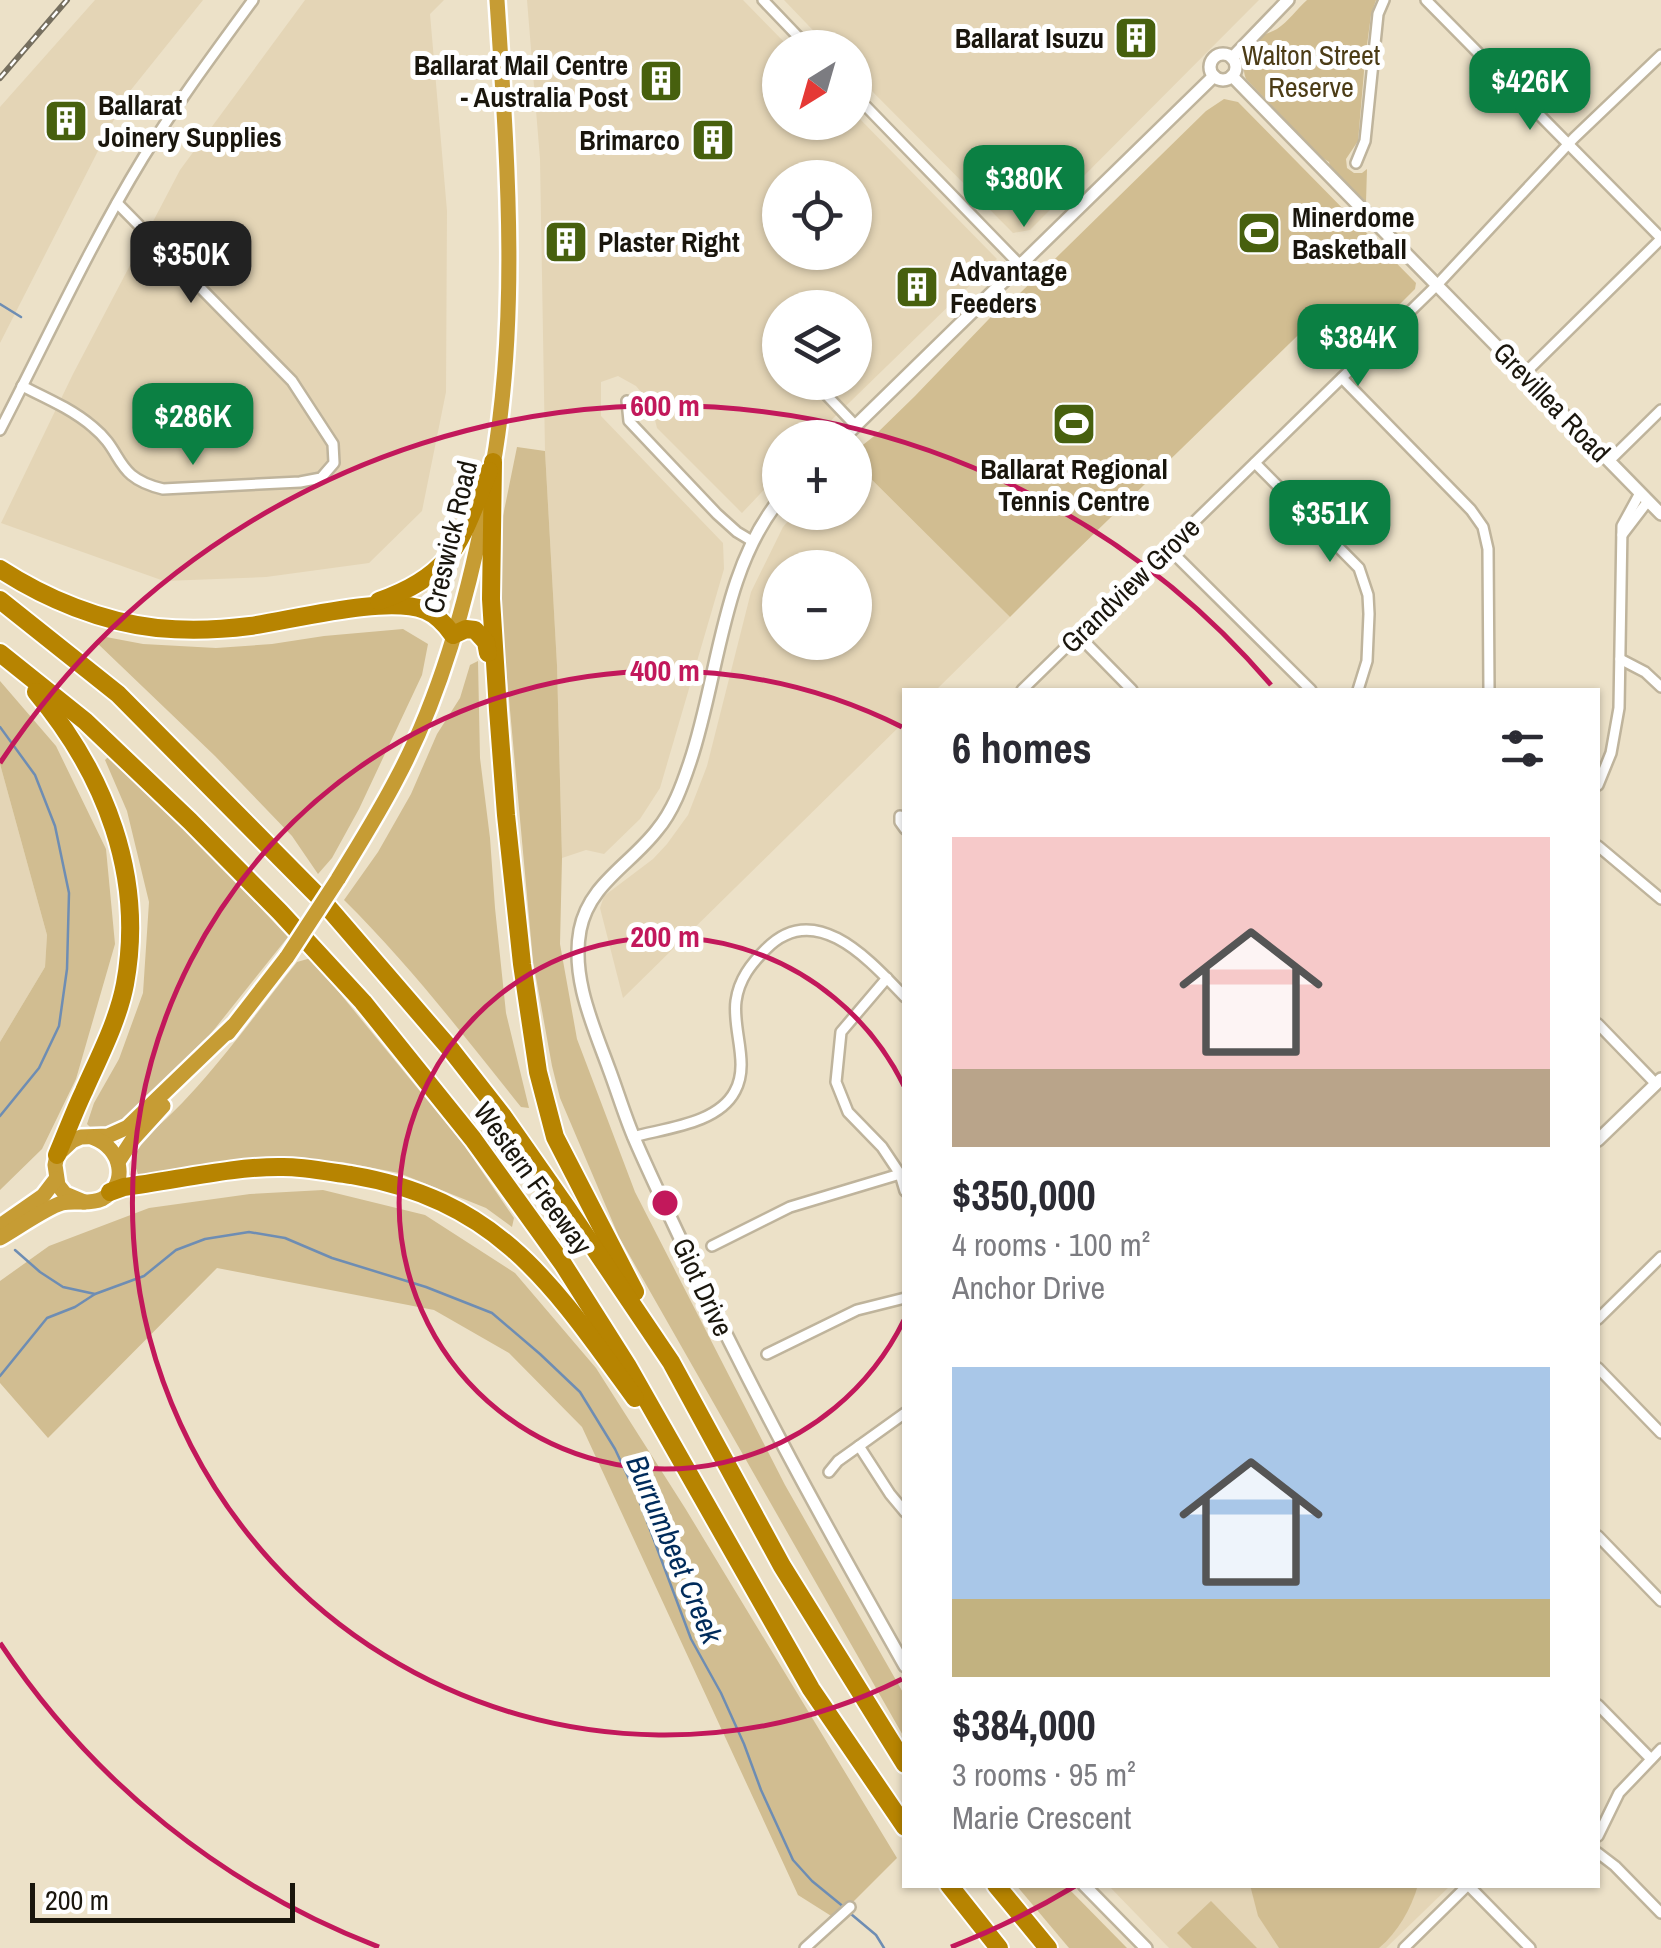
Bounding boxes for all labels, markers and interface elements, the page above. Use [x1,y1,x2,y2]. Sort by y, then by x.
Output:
building icon: Ballarat Isuzu [1113,15,1159,61]
place label: Ballarat Isuzu [955,19,1104,57]
north arrow [762,30,872,140]
map controls [762,30,872,660]
park label: Walton Street Reserve [1242,36,1380,106]
place label: Ballarat Mail Centre - Australia Post [414,46,628,116]
pin: $426K [1460,48,1600,133]
building icon: Ballarat Mail Centre - Australia Post [638,58,684,104]
text: $426K [1491,59,1569,102]
place label: Ballarat Joinery Supplies [98,86,282,156]
building icon: Ballarat Joinery Supplies [43,98,89,144]
building icon: Brimarco [690,117,736,163]
place label: Brimarco [579,121,680,159]
pin: $380K [954,145,1094,230]
text: $380K [985,156,1063,199]
button: locate [762,160,872,270]
place label: Minerdome Basketball [1292,198,1414,268]
sports icon: Minerdome Basketball [1236,210,1282,256]
building icon: Plaster Right [543,219,589,265]
pin: $350K [121,221,261,306]
place label: Plaster Right [598,223,740,261]
text: $350K [152,232,230,275]
place label: Advantage Feeders [950,252,1067,322]
building icon: Advantage Feeders [894,264,940,310]
button: layers [762,290,872,400]
pin: $384K [1288,304,1428,389]
text: $384K [1319,315,1397,358]
street label: Grevillea Road [1485,334,1619,470]
pin: $286K [123,383,263,468]
text: 600 m [630,385,700,425]
text: $286K [154,394,232,437]
sports icon: Ballarat Regional Tennis Centre [1051,401,1097,447]
button: + [762,420,872,530]
place label: Ballarat Regional Tennis Centre [980,450,1168,520]
street label: Creswick Road [414,457,486,617]
pin: $351K [1260,480,1400,565]
text: $351K [1291,491,1369,534]
street label: Grandview Grove [1052,509,1208,661]
button: − [762,550,872,660]
text: 400 m [630,650,700,690]
text: 6 homes [952,720,1092,776]
icon: filters [1495,721,1550,776]
icon: home [1161,902,1341,1082]
text: 200 m [630,916,700,956]
street label: Western Freeway [465,1094,601,1262]
text: $350,000 [952,1167,1096,1223]
centre of rings [647,1185,683,1221]
text: 4 rooms · 100 m² [952,1223,1150,1266]
street label: Giot Drive [664,1232,742,1342]
text: Anchor Drive [952,1266,1105,1309]
icon: home [1161,1432,1341,1612]
water label: Burrumbeet Creek [617,1449,733,1651]
text: $384,000 [952,1697,1096,1753]
text: 3 rooms · 95 m² [952,1753,1136,1796]
text: Marie Crescent [952,1796,1131,1839]
scale bar [30,1878,295,1922]
text: 200 m [45,1881,109,1919]

